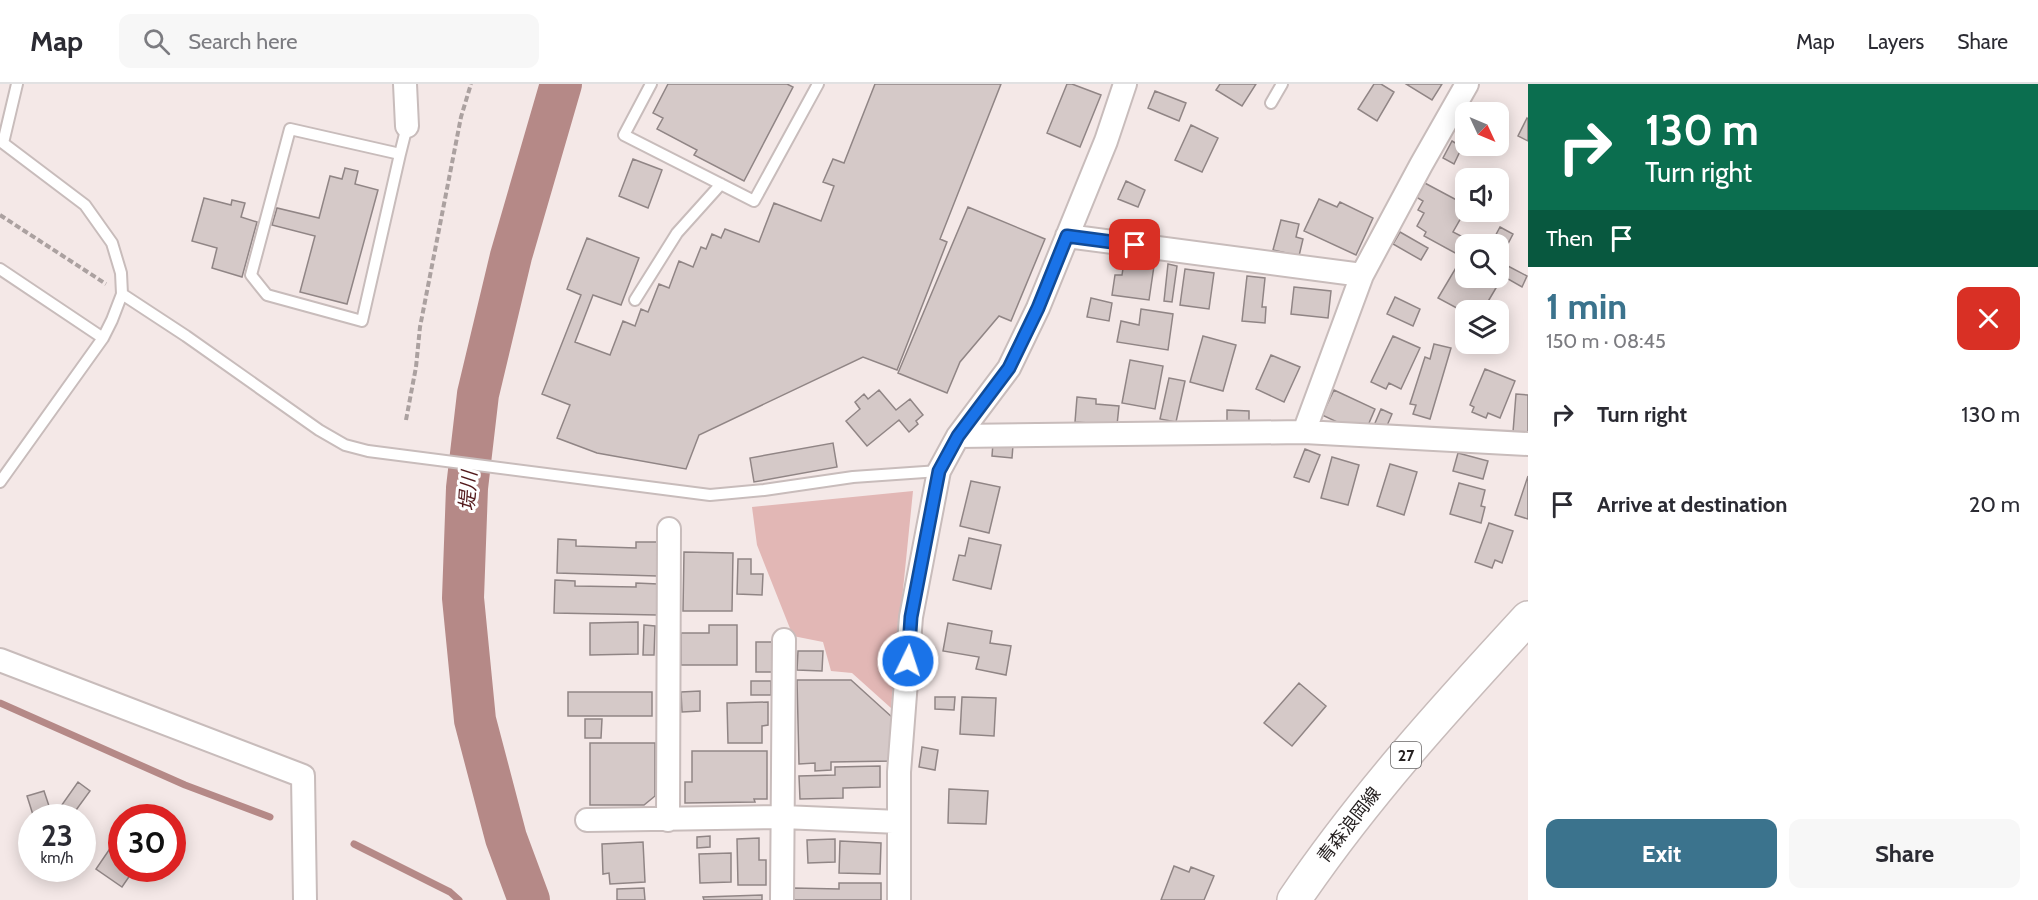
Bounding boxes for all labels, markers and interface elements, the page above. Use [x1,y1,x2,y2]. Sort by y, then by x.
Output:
search box [119,14,539,68]
text: Map [30,24,83,58]
icon: search [140,25,173,58]
text: Search here [188,28,297,55]
text: Map [1796,29,1835,54]
text: Layers [1868,29,1924,54]
text: Share [1957,29,2008,54]
north arrow [1455,102,1509,156]
map controls [1455,102,1509,354]
text: 130 m [1645,104,1759,156]
icon: right [1546,108,1624,186]
text: Turn right [1645,156,1752,189]
button: sound [1455,168,1509,222]
pin [1109,219,1160,270]
icon: arrive [1605,222,1638,255]
text: Then [1546,225,1593,252]
icon: arrive [1118,228,1151,261]
button: search [1455,234,1509,288]
text: 1 min [1546,284,1627,328]
button: close [1957,287,2020,350]
button: layers [1455,300,1509,354]
text: 150 m · 08:45 [1546,329,1666,353]
icon: right [1546,398,1579,431]
text: Turn right [1597,401,1687,428]
text: 130 m [1961,401,2020,428]
water label: 堤川 [455,468,482,512]
icon: arrive [1546,488,1579,521]
text: Arrive at destination [1597,491,1787,518]
text: 20 m [1969,491,2020,518]
position arrow [876,629,940,693]
road number: 27 [1391,742,1421,768]
street label: 青森浪岡線 [1313,783,1385,867]
speed limit sign: 30 [108,804,186,882]
text: 23 [41,817,73,854]
button: Exit [1546,819,1777,888]
button: Share [1789,819,2020,888]
text: km/h [41,849,73,867]

